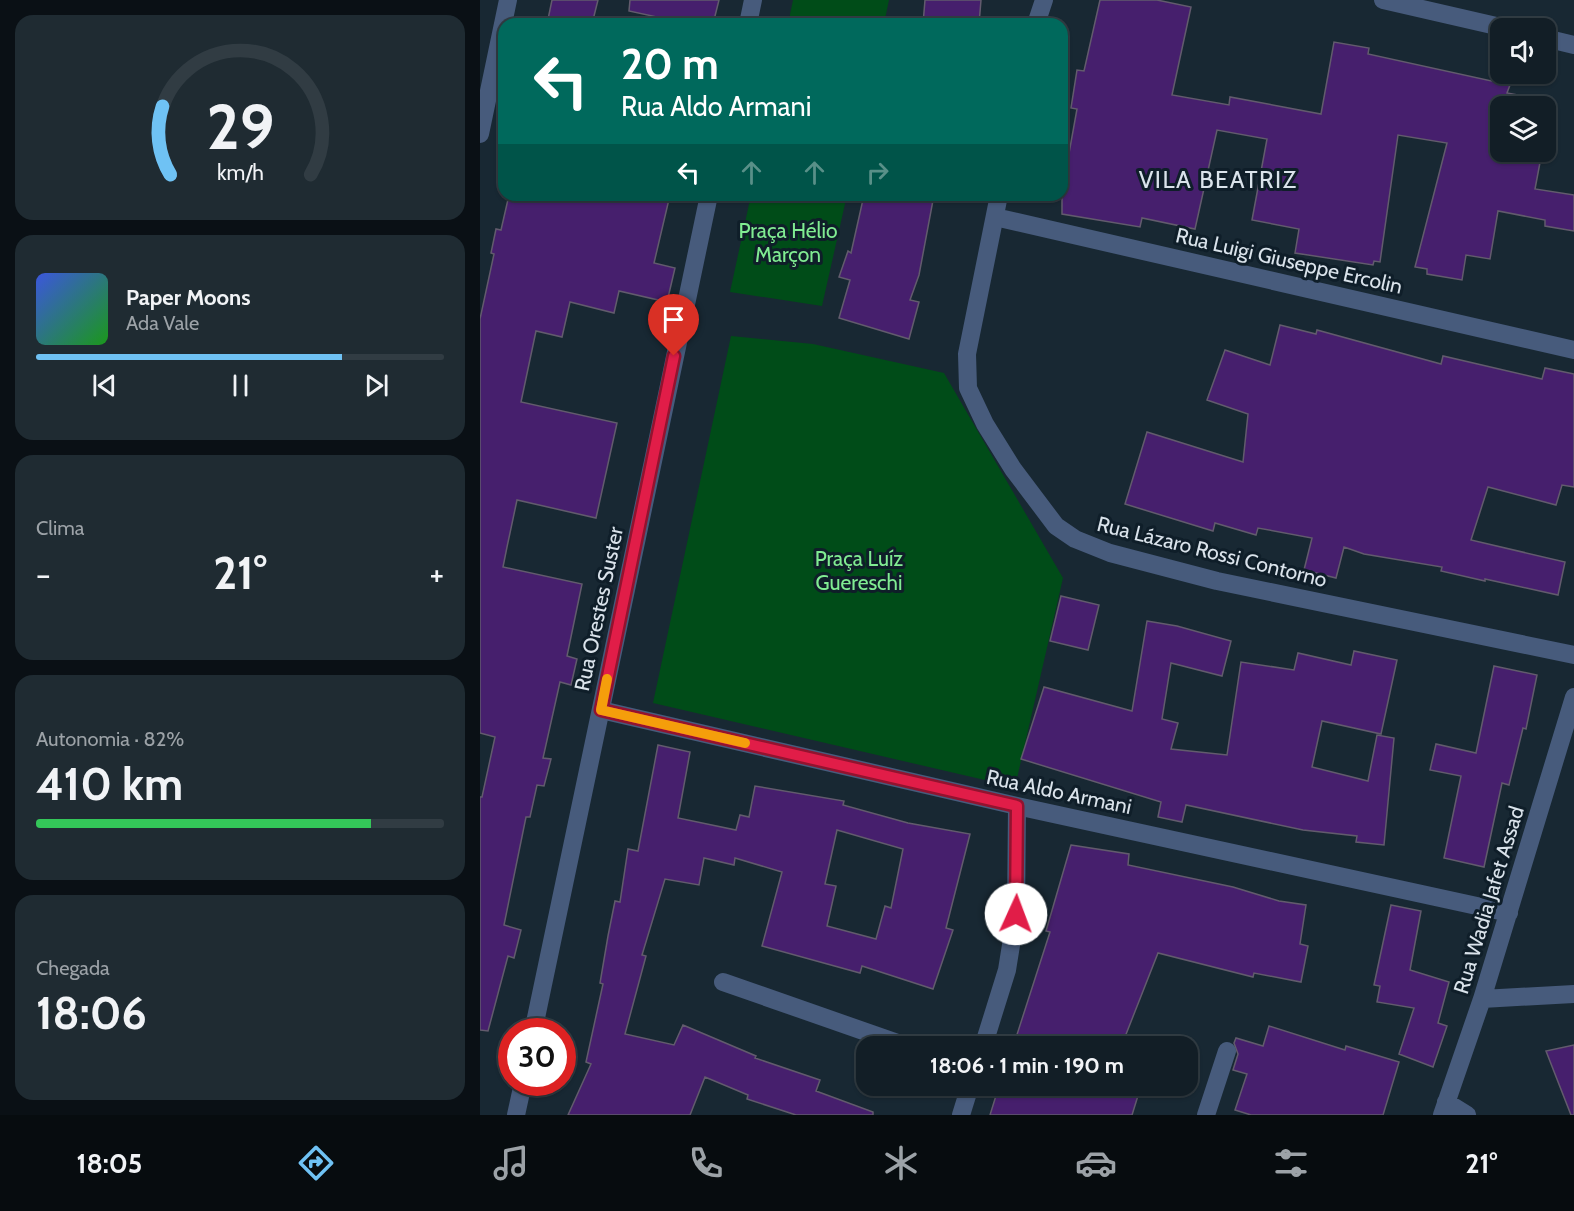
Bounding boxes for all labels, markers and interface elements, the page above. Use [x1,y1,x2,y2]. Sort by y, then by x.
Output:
map controls [1490,18,1556,162]
button: sound [1490,18,1556,84]
text: 20 m [621,38,719,90]
icon: left [522,42,600,120]
text: 29 [206,89,274,165]
text: Rua Aldo Armani [621,90,811,123]
button: layers [1490,96,1556,162]
icon: left [672,156,705,189]
icon: ahead [735,156,768,189]
icon: ahead [798,156,831,189]
icon: right [861,156,894,189]
text: km/h [217,159,263,185]
district label: VILA BEATRIZ [1139,165,1297,194]
park label: Praça Hélio Marçon [739,218,838,267]
street label: Rua Luigi Giuseppe Ercolin [1173,222,1405,299]
text: Paper Moons [126,284,250,311]
pin [648,294,699,356]
icon: arrive [657,303,690,336]
text: Ada Vale [126,311,199,335]
icon: previous [88,369,121,402]
icon: pause [224,369,257,402]
icon: next [360,369,393,402]
street label: Rua Lázaro Rossi Contorno [1095,511,1330,592]
text: Clima [36,516,84,540]
street label: Rua Orestes Suster [569,524,628,693]
text: 21° [213,546,267,600]
park label: Praça Luíz Guereschi [815,546,903,595]
text: − [36,554,51,594]
text: + [429,554,444,594]
text: Autonomia · 82% [36,727,184,751]
text: 410 km [36,757,183,811]
street label: Rua Aldo Armani [984,764,1134,819]
street label: Rua Wadia Jafet Assad [1448,803,1529,997]
position arrow [984,882,1048,946]
text: Chegada [36,956,110,980]
text: 18:06 [36,986,147,1040]
speed limit sign: 30 [498,1018,576,1096]
text: 18:06 · 1 min · 190 m [930,1052,1124,1079]
icon: directions [295,1142,337,1184]
icon: music [490,1142,532,1184]
icon: phone [685,1142,727,1184]
icon: climate [880,1142,922,1184]
icon: car [1075,1142,1117,1184]
icon: filters [1270,1142,1312,1184]
text: 18:05 [77,1147,142,1180]
text: 21° [1465,1147,1497,1180]

